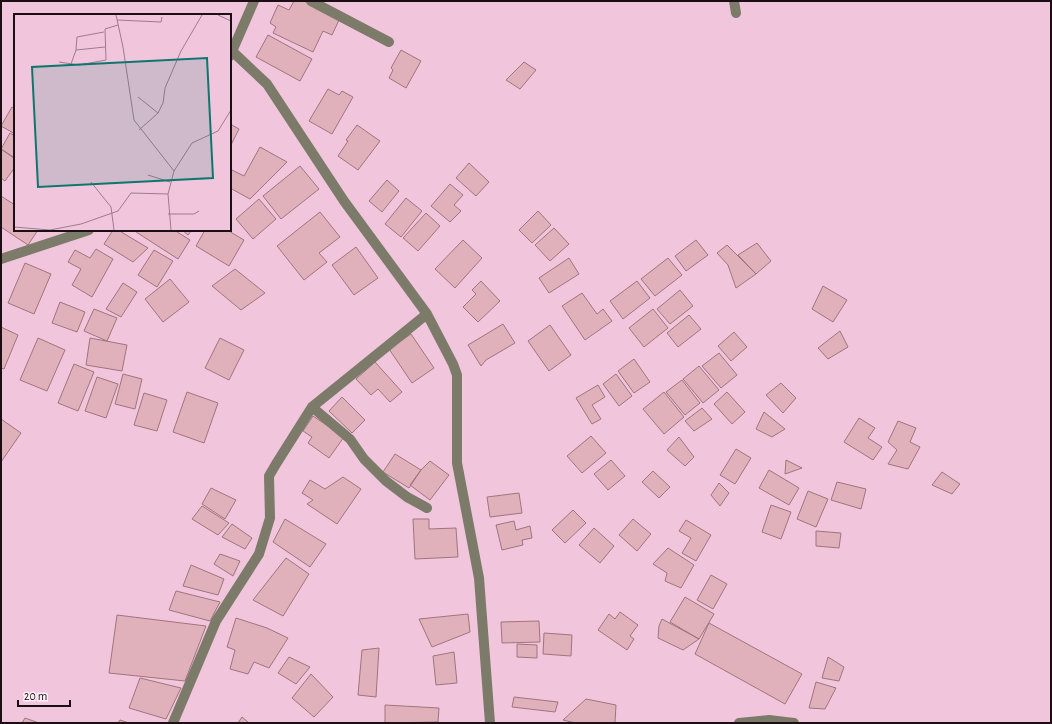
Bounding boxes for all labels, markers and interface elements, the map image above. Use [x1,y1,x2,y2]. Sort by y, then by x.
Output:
inset map [14,14,231,231]
scale bar [18,682,70,708]
text: 20 m [24,690,47,702]

